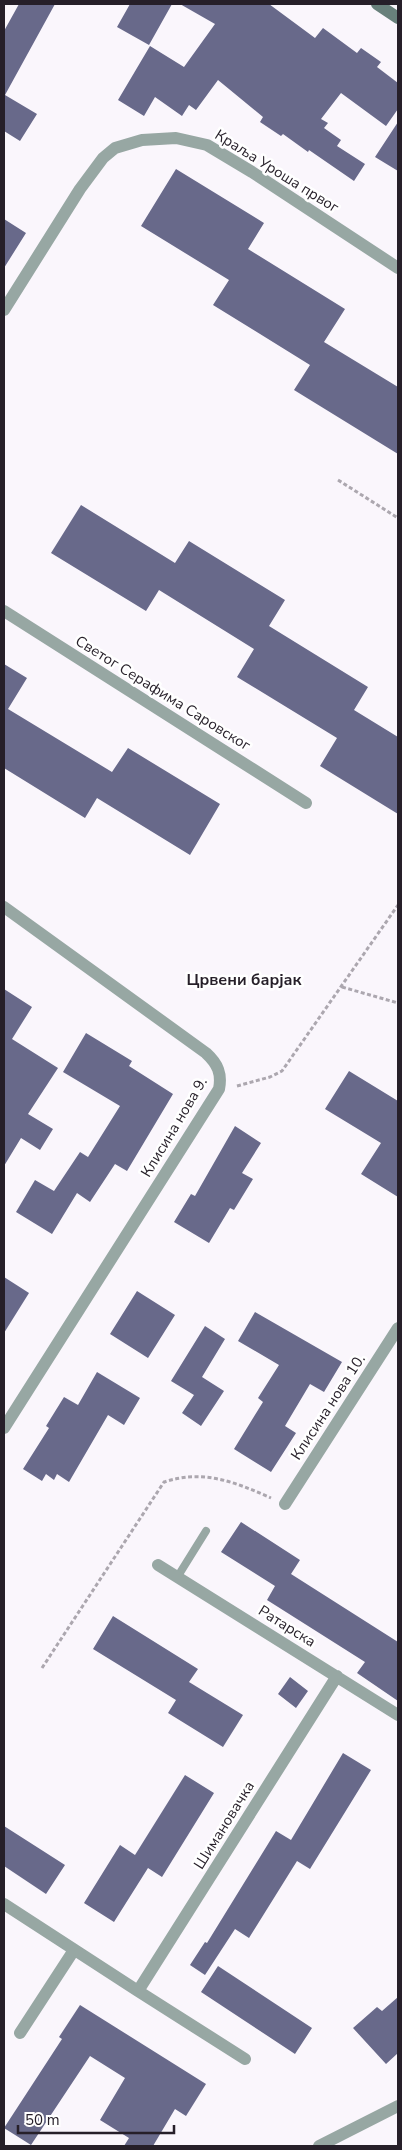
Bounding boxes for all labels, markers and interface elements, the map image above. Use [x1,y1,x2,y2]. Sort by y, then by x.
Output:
street label: Краља Уроша првог [211,125,343,218]
street label: Светог Серафима Саровског [72,631,255,756]
district label: Црвени барјак [186,969,303,991]
street label: Клисина нова 9. [136,1073,212,1181]
street label: Клисина нова 10. [286,1350,370,1464]
street label: Ратарска [255,1601,319,1651]
street label: Шимановачка [189,1777,259,1873]
scale bar [18,2102,174,2134]
text: 50 m [25,2110,60,2130]

